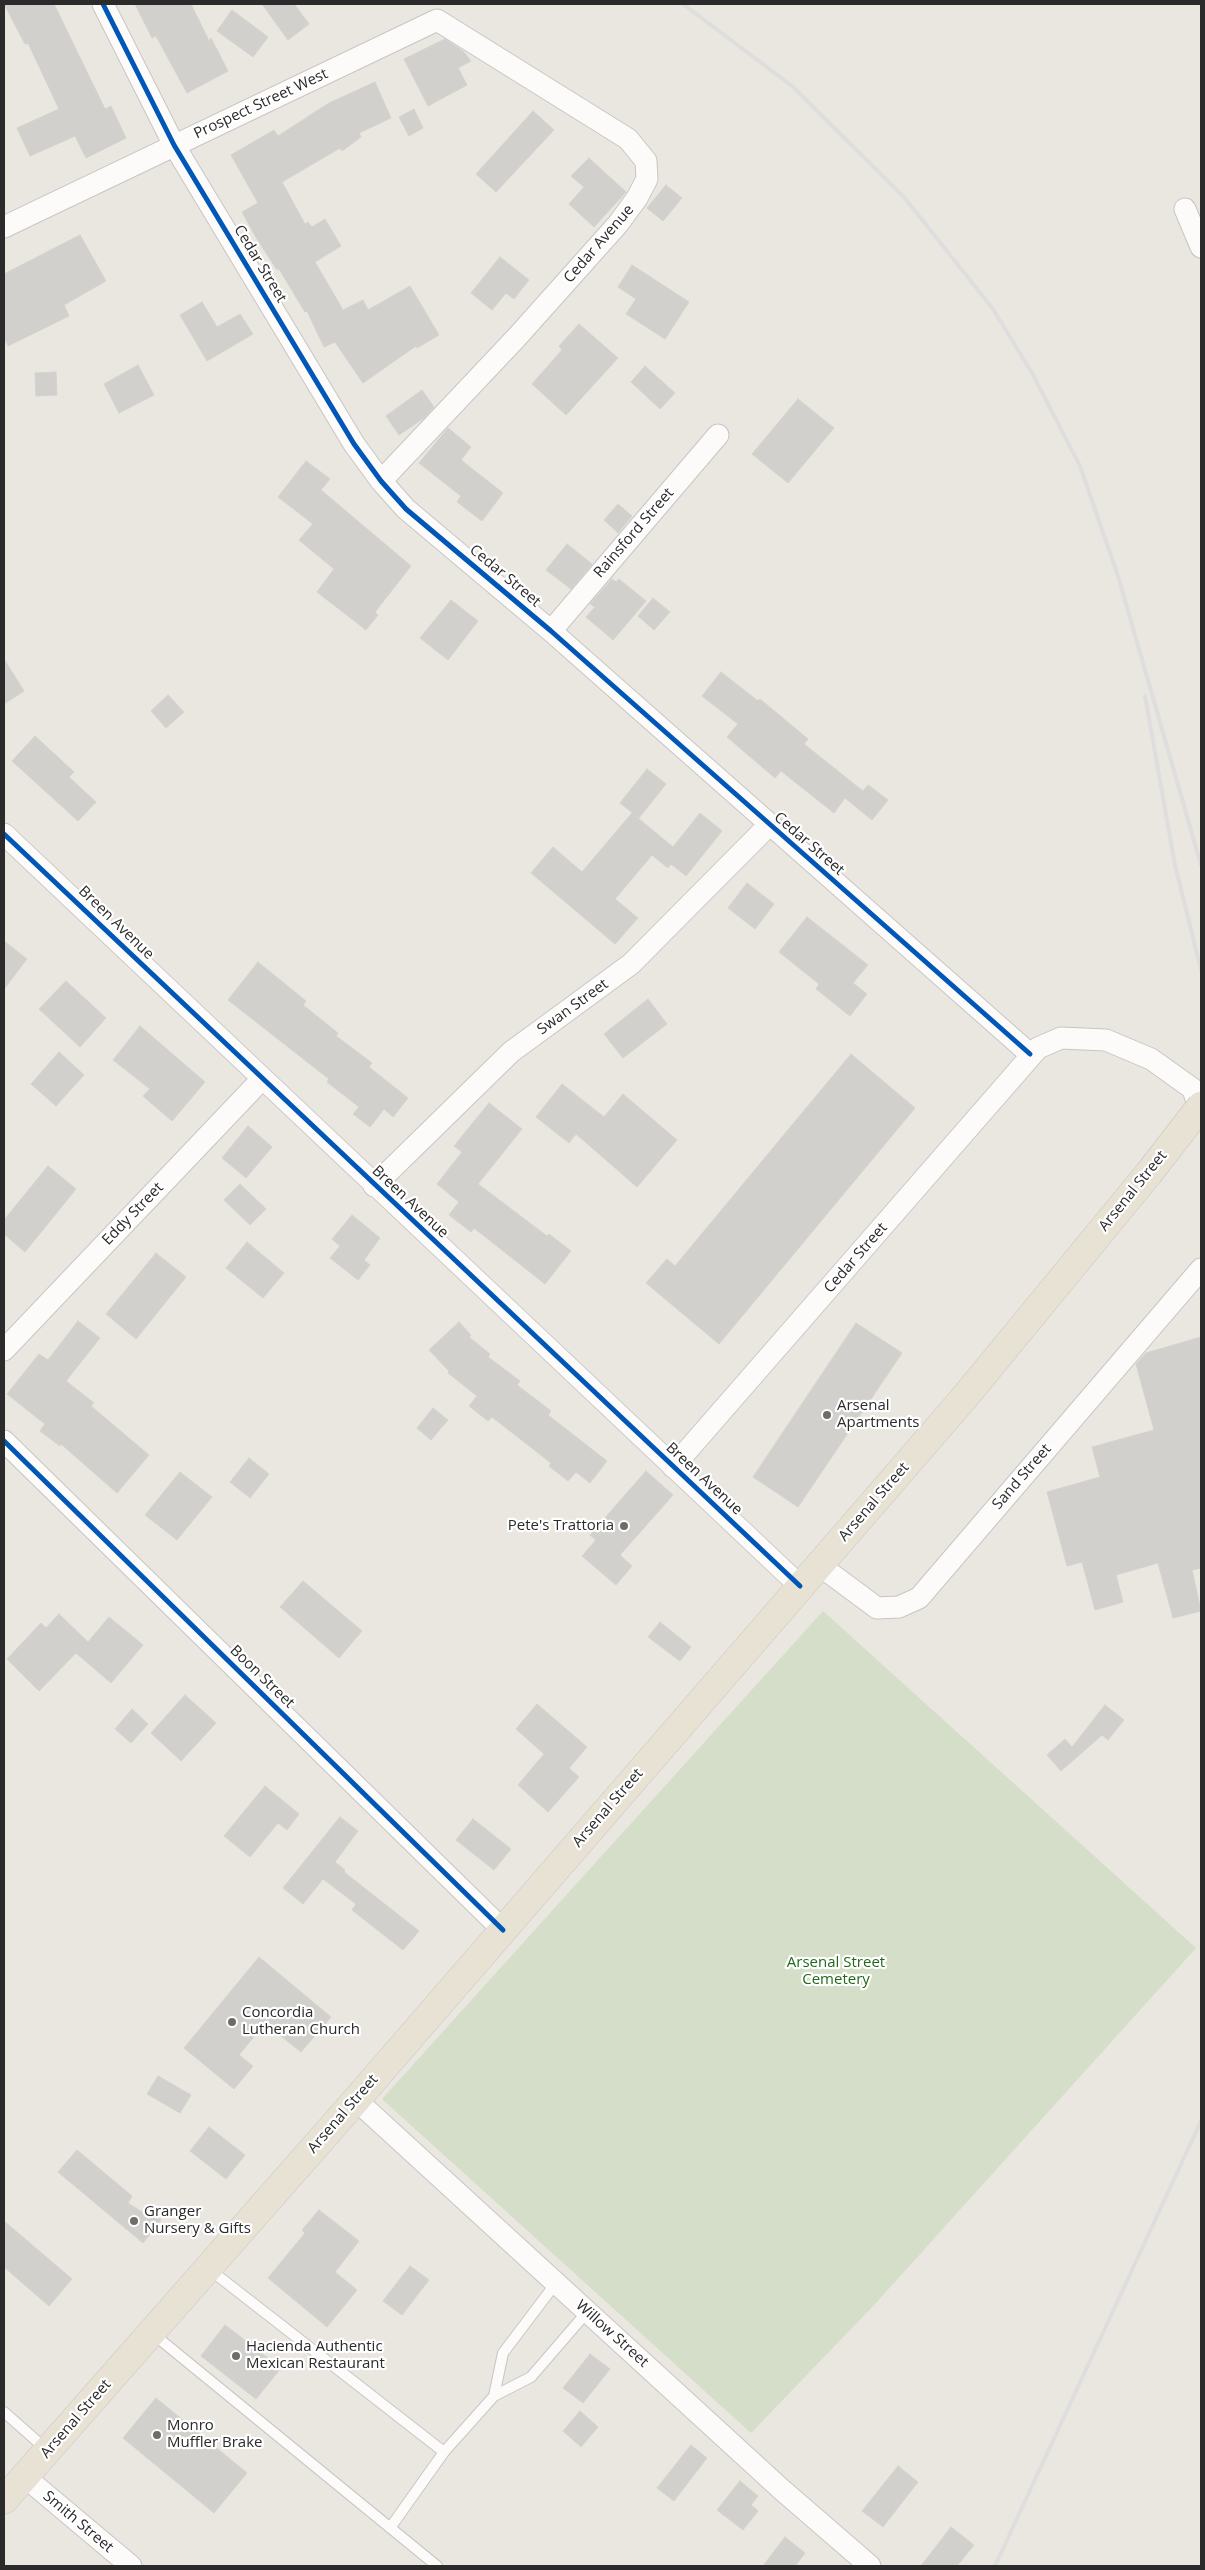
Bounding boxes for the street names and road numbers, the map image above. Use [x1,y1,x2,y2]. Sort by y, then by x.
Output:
street label: Prospect Street West [191,65,331,143]
street label: Cedar Avenue [560,201,638,287]
street label: Cedar Street [230,222,290,306]
street label: Rainsford Street [590,484,678,582]
street label: Cedar Street [466,541,544,611]
street label: Cedar Street [770,809,848,879]
street label: Breen Avenue [75,882,157,964]
street label: Swan Street [534,975,612,1039]
street label: Arsenal Street [1095,1147,1171,1235]
street label: Breen Avenue [368,1162,452,1242]
street label: Eddy Street [99,1179,167,1249]
street label: Cedar Street [821,1219,891,1297]
street label: Breen Avenue [662,1439,746,1519]
street label: Sand Street [989,1441,1055,1513]
street label: Arsenal Street [835,1459,913,1545]
street label: Boon Street [226,1642,298,1712]
street label: Arsenal Street [569,1765,647,1851]
street label: Arsenal Street [304,2071,382,2157]
street label: Willow Street [572,2297,652,2371]
street label: Arsenal Street [37,2376,115,2462]
street label: Smith Street [39,2487,117,2557]

